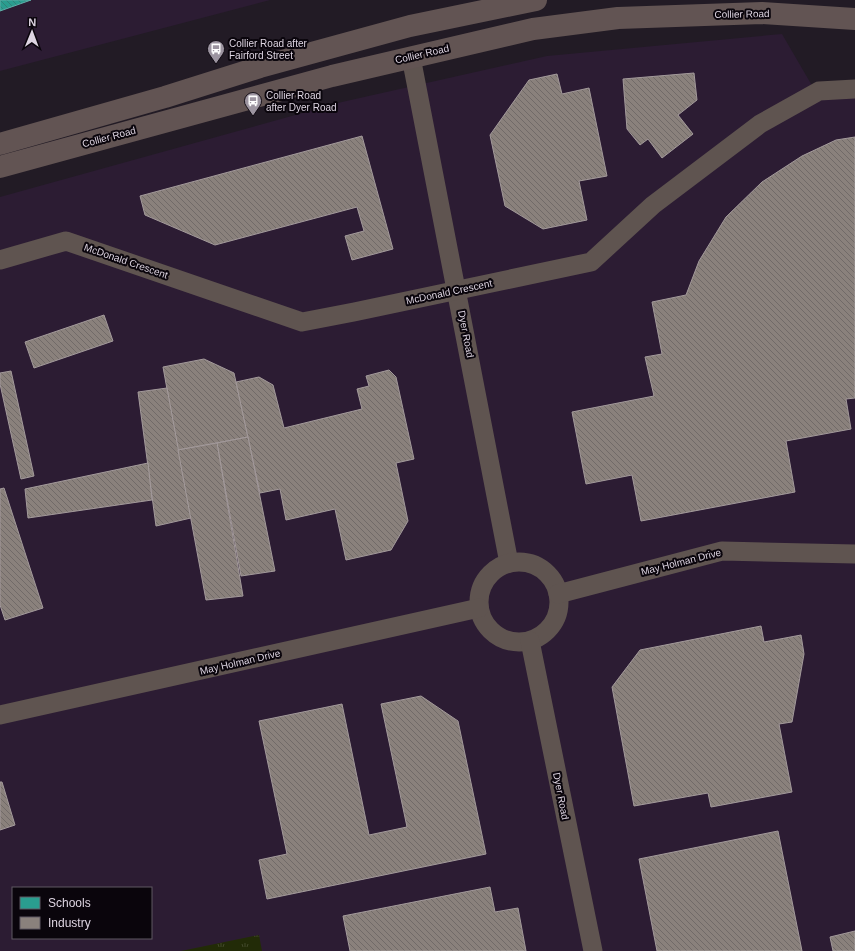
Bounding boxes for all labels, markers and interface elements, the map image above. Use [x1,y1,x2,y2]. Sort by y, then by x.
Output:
street label: Collier Road [714,8,770,20]
north arrow [12,12,52,52]
text: N [28,16,36,28]
place label: Collier Road after Fairford Street [229,38,307,61]
bus stop icon: Collier Road after Fairford Street [206,39,226,64]
street label: Collier Road [394,42,450,66]
place label: Collier Road after Dyer Road [266,90,337,113]
bus stop icon: Collier Road after Dyer Road [243,91,263,116]
street label: Collier Road [81,125,137,149]
street label: McDonald Crescent [83,242,170,281]
street label: McDonald Crescent [405,277,493,307]
street label: Dyer Road [456,309,476,359]
street label: May Holman Drive [640,547,723,577]
street label: May Holman Drive [199,647,282,677]
street label: Dyer Road [551,771,571,821]
legend [12,887,152,939]
text: Schools [48,896,91,910]
text: Industry [48,916,91,930]

